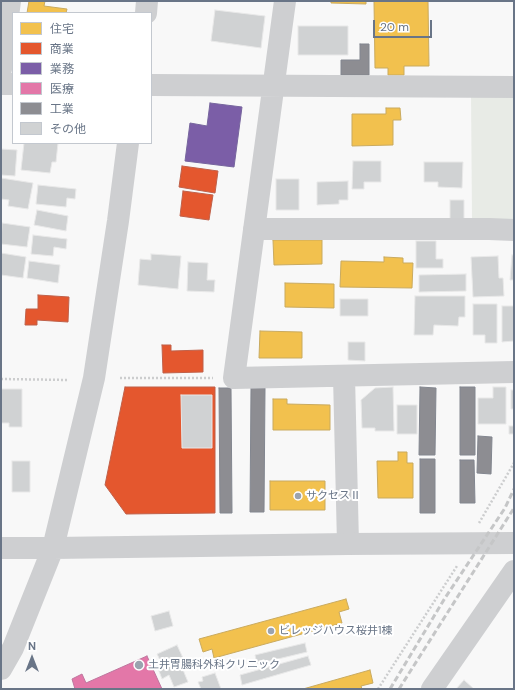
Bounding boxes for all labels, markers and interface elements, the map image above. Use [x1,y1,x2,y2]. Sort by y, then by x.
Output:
legend [12,12,152,144]
scale bar [375,12,434,38]
text: 20 m [380,19,409,35]
text: 住宅 [50,21,74,37]
text: 商業 [50,41,74,57]
text: 業務 [50,61,74,77]
text: 医療 [50,81,74,97]
text: 工業 [50,101,74,117]
text: その他 [50,121,86,137]
place label: サクセスⅡ [306,489,361,503]
marker: サクセスⅡ [293,491,303,501]
place label: ビレッジハウス桜井1棟 [279,624,392,638]
marker: ビレッジハウス桜井1棟 [266,626,276,636]
north arrow [12,638,52,678]
text: N [28,639,36,653]
place label: 土井胃腸科外科クリニック [148,658,280,672]
marker: 土井胃腸科外科クリニック [133,659,145,671]

